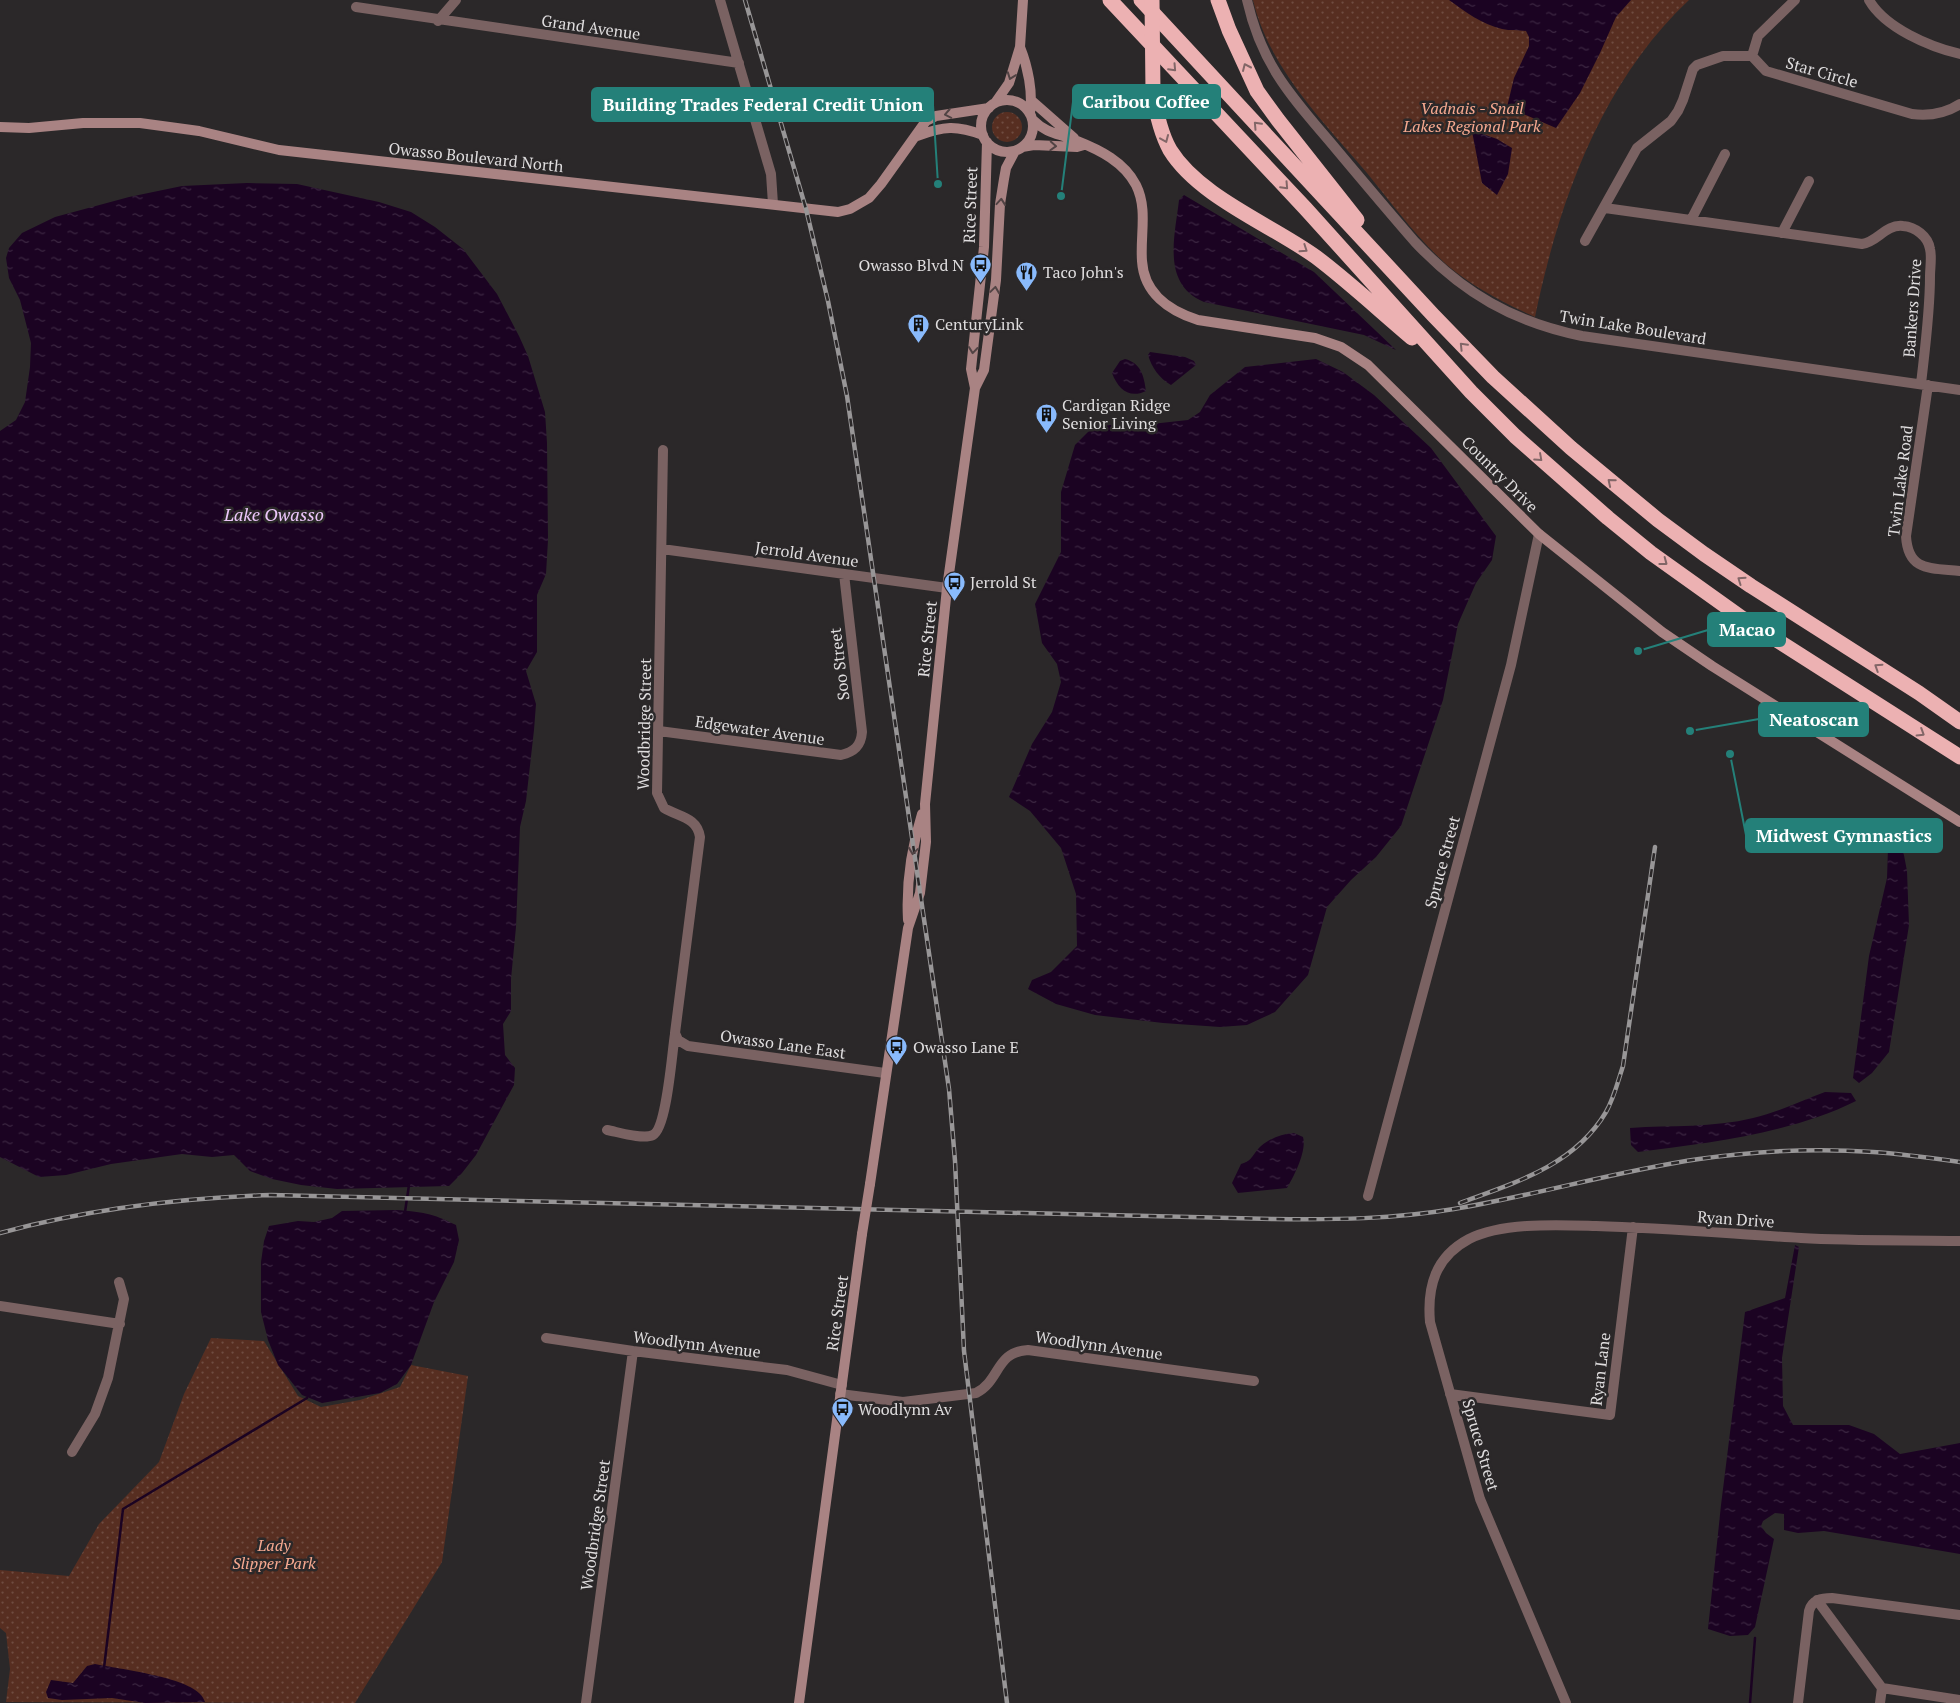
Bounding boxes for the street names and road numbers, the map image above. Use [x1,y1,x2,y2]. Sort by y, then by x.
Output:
street label: Grand Avenue [540,9,642,45]
street label: Star Circle [1783,51,1861,93]
street label: Owasso Boulevard North [387,137,565,177]
street label: Rice Street [958,166,982,244]
street label: Bankers Drive [1898,258,1926,358]
street label: Twin Lake Boulevard [1558,305,1708,349]
street label: Twin Lake Road [1882,424,1918,538]
street label: Country Drive [1457,431,1543,517]
street label: Jerrold Avenue [754,536,860,572]
street label: Rice Street [912,600,942,678]
street label: Soo Street [824,626,854,701]
street label: Woodbridge Street [632,658,656,790]
street label: Edgewater Avenue [694,710,826,750]
street label: Spruce Street [1419,813,1465,911]
street label: Owasso Lane East [719,1024,847,1064]
street label: Ryan Drive [1697,1205,1775,1233]
street label: Rice Street [821,1273,853,1353]
street label: Woodlynn Avenue [632,1325,762,1363]
street label: Woodlynn Avenue [1034,1325,1164,1365]
street label: Ryan Lane [1585,1331,1615,1407]
street label: Spruce Street [1457,1396,1505,1494]
street label: Woodbridge Street [575,1458,615,1592]

